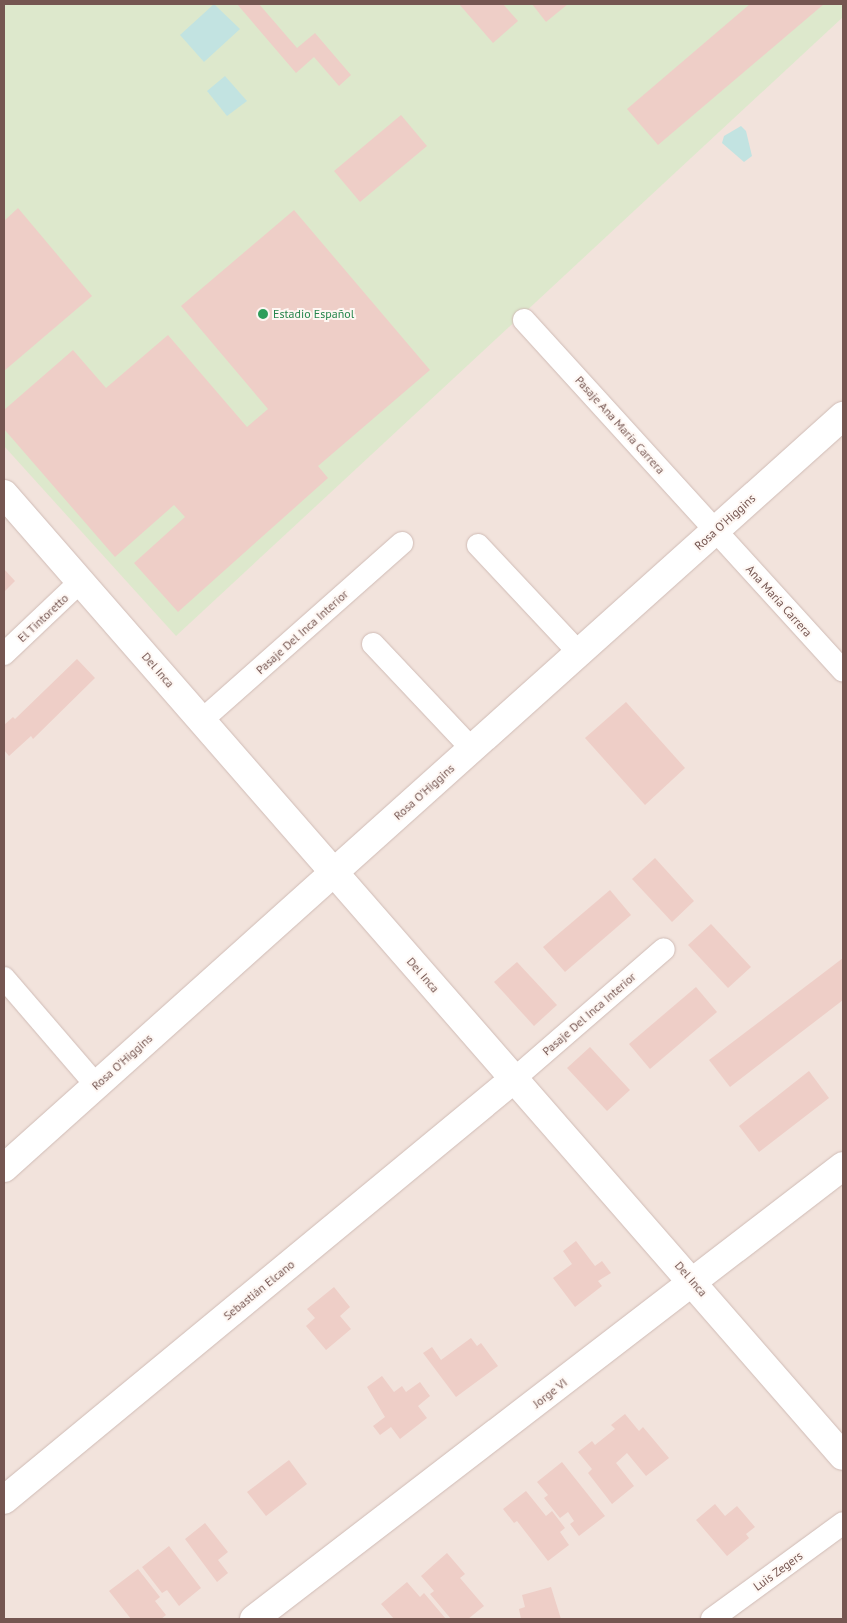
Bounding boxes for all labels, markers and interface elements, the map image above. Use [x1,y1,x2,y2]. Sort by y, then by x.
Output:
place label: Estadio Español [273,307,354,321]
marker: Estadio Español [257,308,269,320]
street label: Pasaje Ana María Carrera [572,373,668,477]
street label: Rosa O'Higgins [692,491,758,553]
street label: Ana María Carrera [743,562,815,640]
street label: Pasaje Del Inca Interior [253,587,351,677]
street label: El Tintoretto [14,591,72,645]
street label: Del Inca [139,649,177,691]
street label: Rosa O'Higgins [391,761,457,823]
street label: Del Inca [404,954,442,996]
street label: Pasaje Del Inca Interior [539,970,639,1058]
street label: Rosa O'Higgins [89,1031,155,1093]
street label: Sebastián Elcano [221,1257,297,1323]
street label: Del Inca [672,1258,710,1300]
street label: Jorge VI [530,1375,570,1411]
street label: Luis Zegers [751,1548,805,1594]

